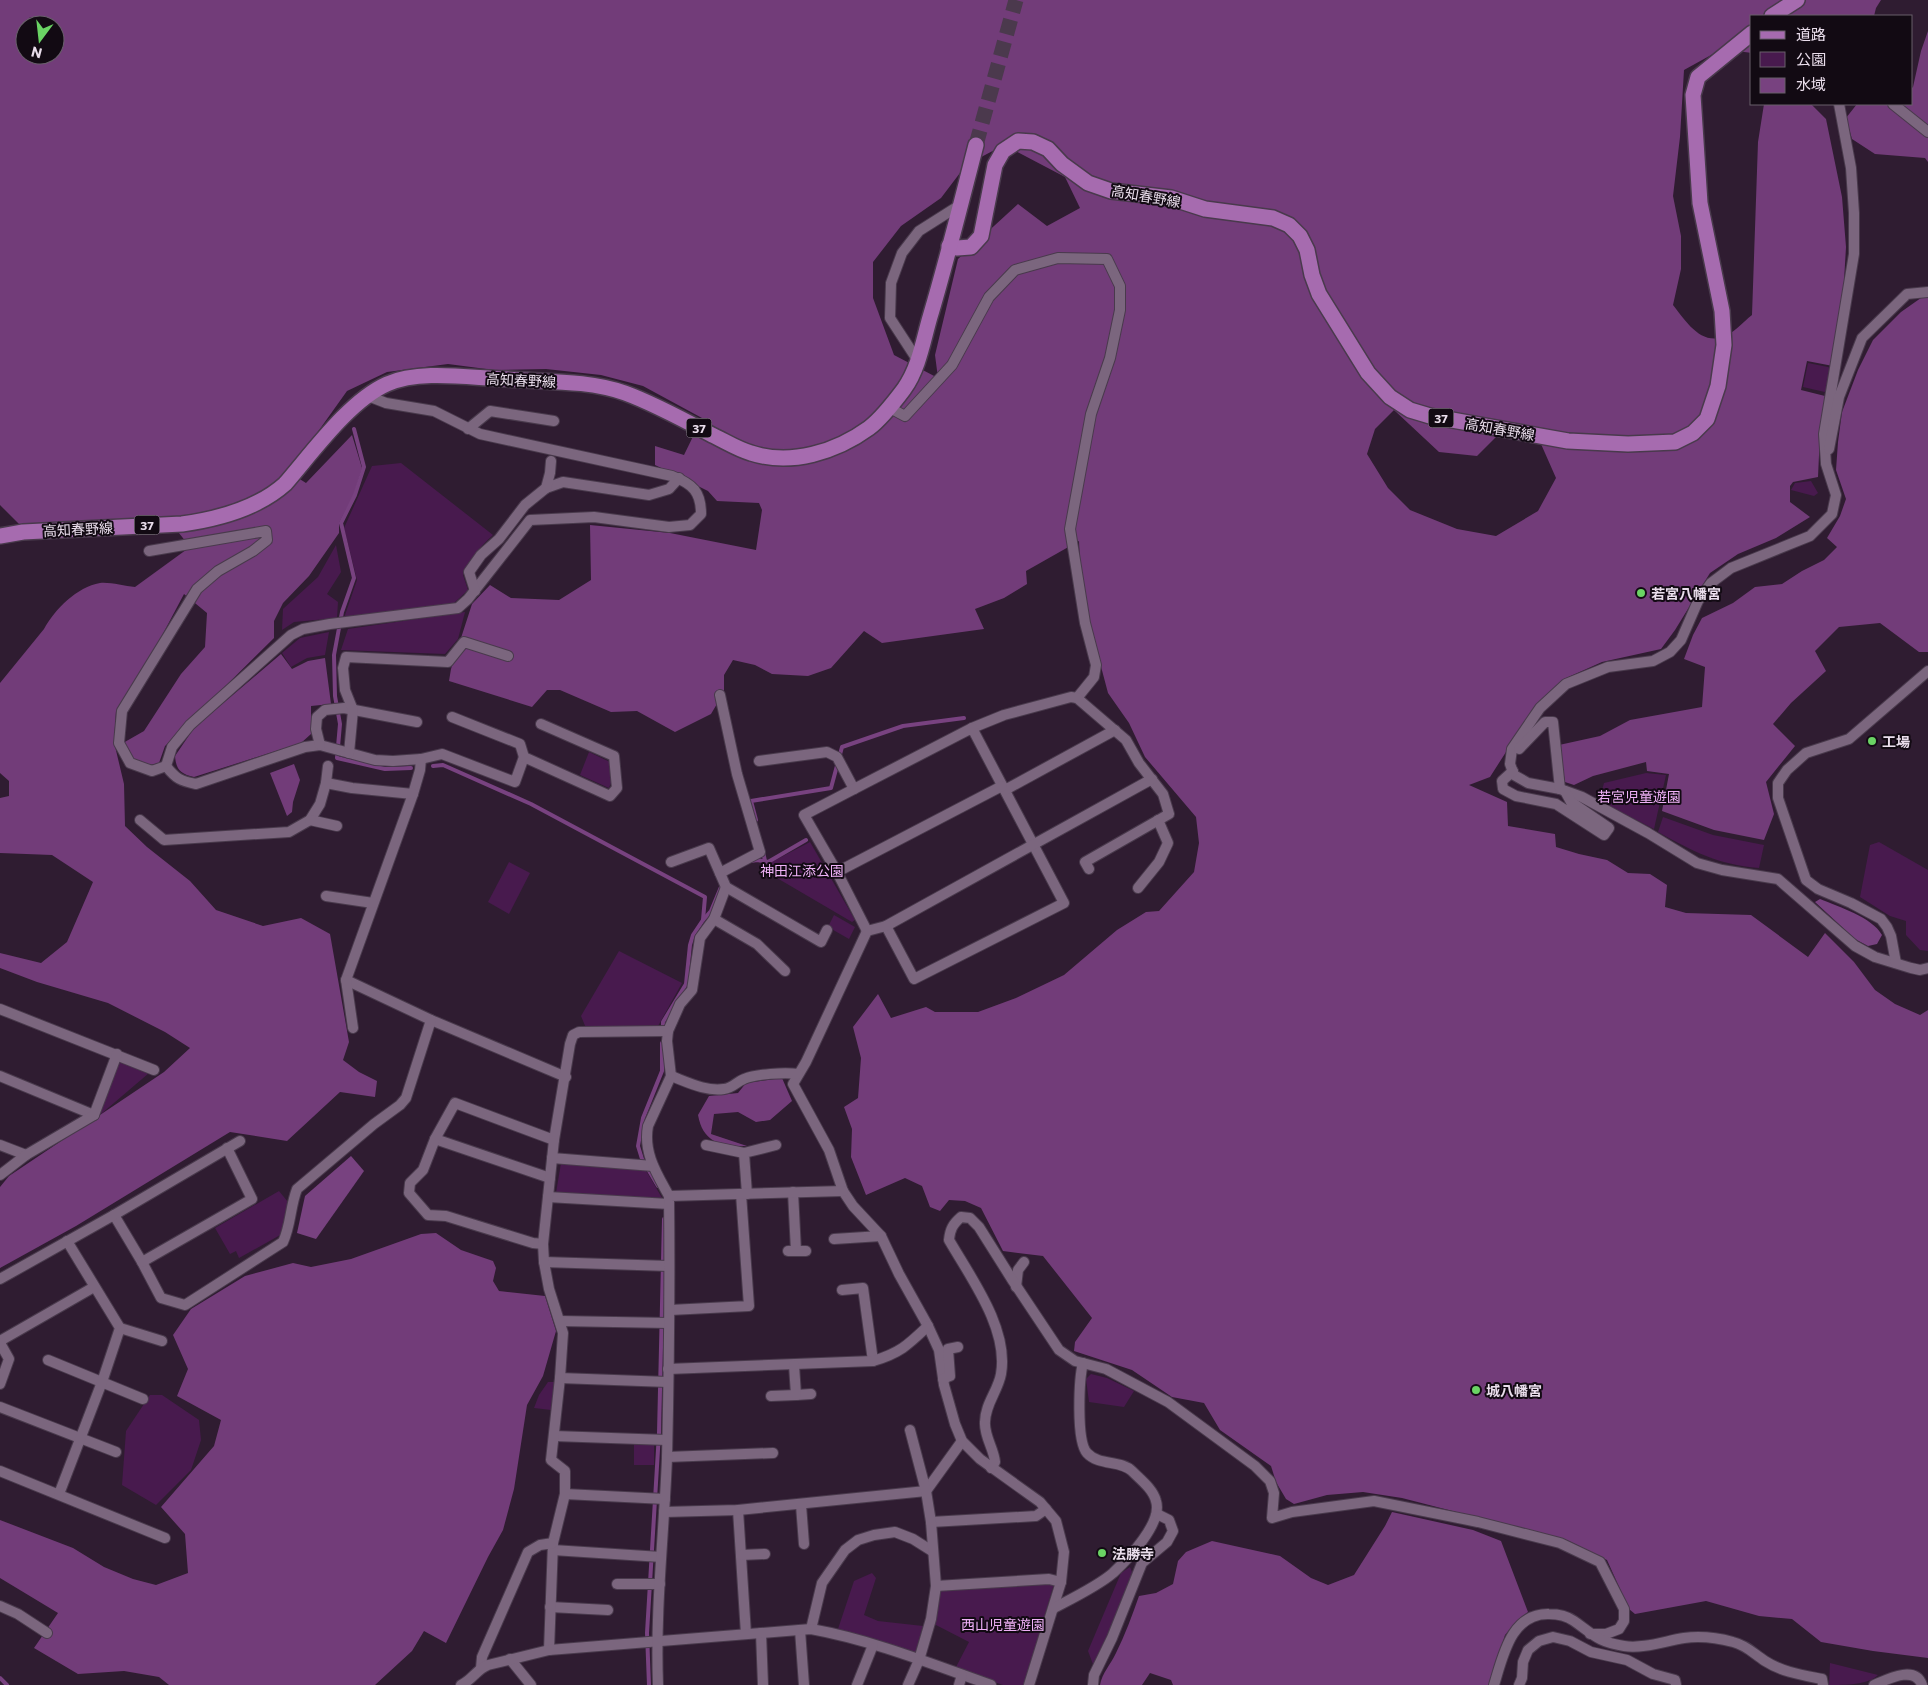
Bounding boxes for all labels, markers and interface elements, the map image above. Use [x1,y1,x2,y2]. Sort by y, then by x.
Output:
north arrow [15,15,65,65]
legend [1750,15,1913,105]
text: 道路 [1796,25,1826,43]
text: N [29,43,44,63]
text: 公園 [1796,50,1826,68]
text: 水域 [1796,75,1826,93]
street label: 高知春野線 [1110,182,1182,210]
street label: 高知春野線 [486,370,556,390]
road number: 37 [1428,408,1454,428]
street label: 高知春野線 [1464,415,1536,443]
road number: 37 [686,418,712,438]
road number: 37 [134,516,160,534]
street label: 高知春野線 [43,519,113,539]
place label: 若宮八幡宮 [1651,585,1721,602]
marker: 若宮八幡宮 [1635,587,1647,599]
place label: 工場 [1882,733,1910,750]
marker: 工場 [1866,735,1878,747]
park label: 若宮児童遊園 [1597,788,1681,805]
park label: 神田江添公園 [760,862,844,879]
place label: 城八幡宮 [1486,1382,1542,1399]
marker: 城八幡宮 [1470,1384,1482,1396]
place label: 法勝寺 [1112,1545,1154,1562]
marker: 法勝寺 [1096,1547,1108,1559]
park label: 西山児童遊園 [961,1616,1045,1633]

